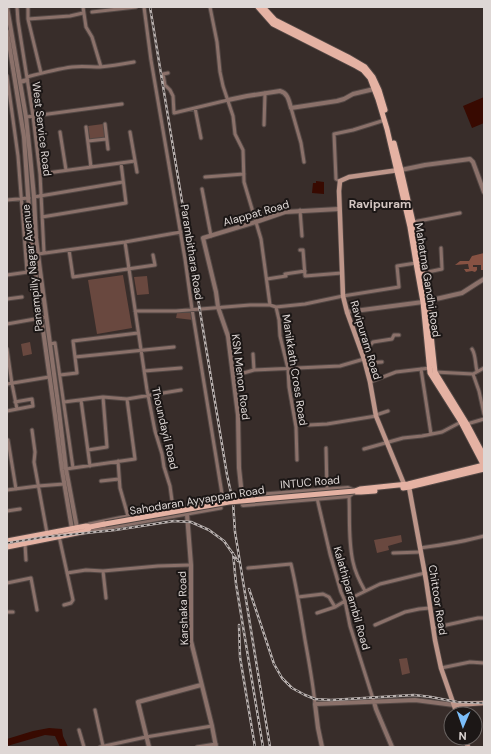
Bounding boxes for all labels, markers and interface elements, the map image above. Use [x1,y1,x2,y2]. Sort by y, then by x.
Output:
street label: West Service Road [29,81,55,177]
district label: Ravipuram [349,196,411,212]
street label: Alappat Road [221,197,291,229]
street label: Parambithara Road [178,203,206,301]
street label: Panampilly Nagar Avenue [18,204,46,332]
street label: Mahatma Gandhi Road [412,222,444,338]
street label: Ravipuram Road [347,299,385,381]
street label: Manikkath Cross Road [279,313,311,427]
street label: KSN Menon Road [229,333,253,421]
street label: Thoundayil Road [149,385,181,471]
street label: INTUC Road [280,472,341,492]
street label: Sahodaran Ayyappan Road [128,482,266,518]
street label: Kalathiparambil Road [331,545,373,651]
street label: Chittoor Road [426,564,450,636]
street label: Karshaka Road [175,571,191,645]
north arrow [443,706,483,746]
text: N [458,729,467,743]

